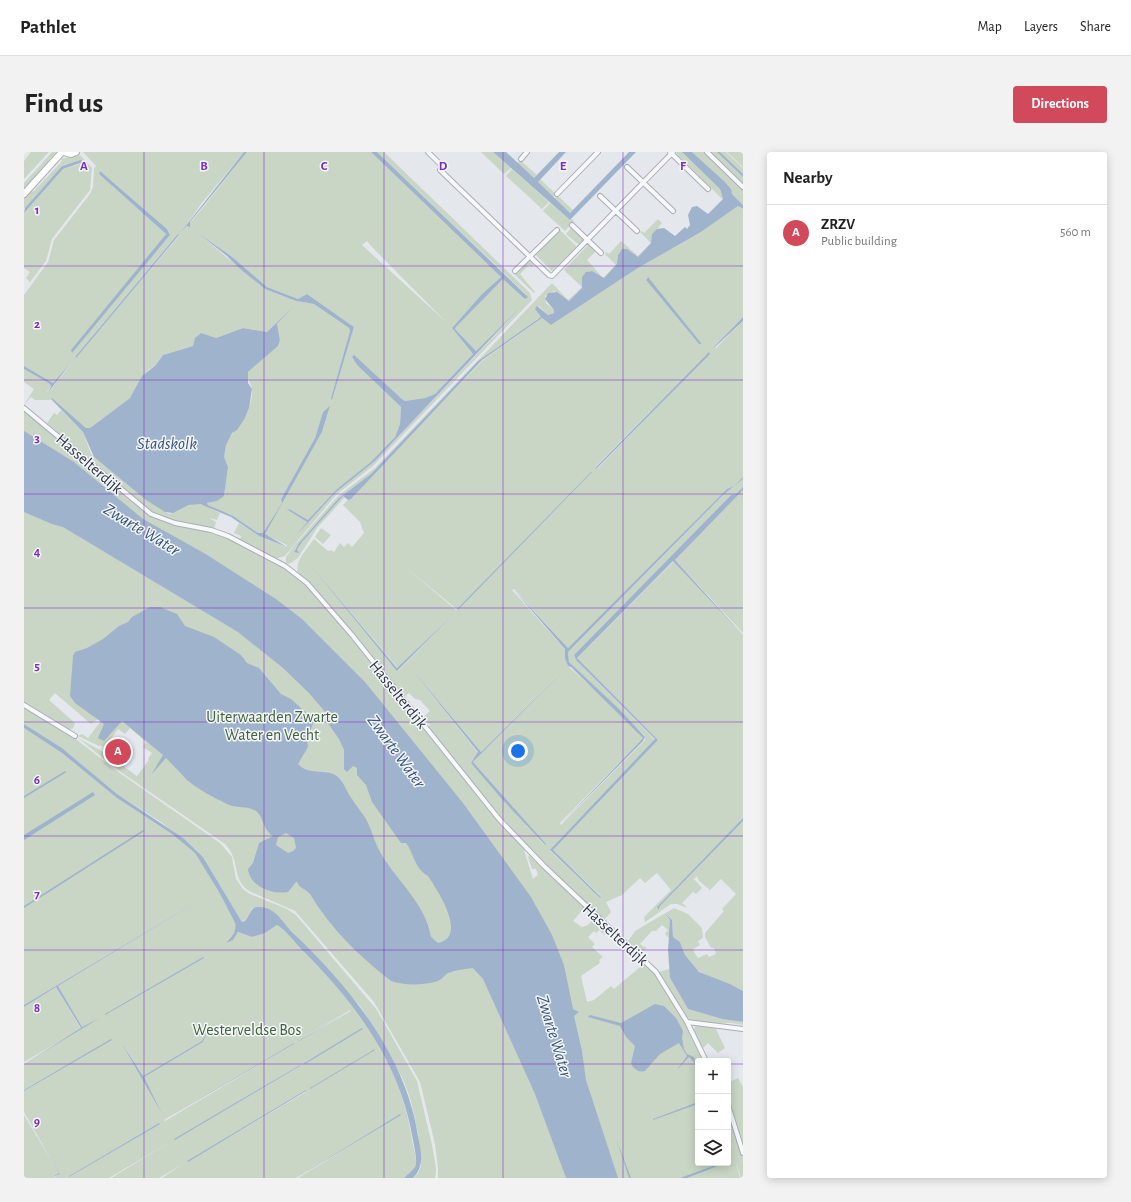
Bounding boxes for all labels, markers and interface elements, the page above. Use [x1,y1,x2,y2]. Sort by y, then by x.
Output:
text: Pathlet [20,18,76,37]
text: Map [977,20,1002,34]
text: Layers [1024,20,1058,34]
text: Share [1080,20,1111,34]
button: Directions [1013,86,1107,123]
text: Find us [24,90,103,118]
text: A [80,160,88,173]
text: B [200,160,208,173]
text: C [321,160,328,173]
text: D [439,160,448,173]
text: E [560,160,567,173]
text: F [680,160,687,173]
text: Nearby [783,169,833,186]
text: 1 [35,204,39,217]
text: ZRZV [821,217,855,232]
text: A [792,226,800,239]
text: 560 m [1060,226,1091,239]
text: Public building [821,235,897,248]
text: 2 [34,318,40,331]
street label: Hasselterdijk [52,431,126,498]
text: 3 [34,432,40,445]
water label: Stadskolk [137,435,197,452]
water label: Zwarte Water [101,500,183,559]
text: 4 [34,546,41,559]
street label: Hasselterdijk [365,658,431,733]
text: 5 [34,660,40,673]
park label: Uiterwaarden Zwarte Water en Vecht [206,709,338,743]
water label: Zwarte Water [365,712,429,791]
pin: A [105,737,131,767]
your location [508,741,528,761]
text: 6 [34,774,40,787]
text: 7 [34,888,40,901]
street label: Hasselterdijk [579,901,651,970]
water label: Zwarte Water [534,993,575,1080]
text: 8 [34,1002,40,1015]
park label: Westerveldse Bos [193,1022,301,1038]
map controls [695,1058,731,1166]
button: + [695,1058,731,1094]
button: − [695,1094,731,1130]
text: 9 [34,1116,40,1129]
button: layers [695,1130,731,1166]

